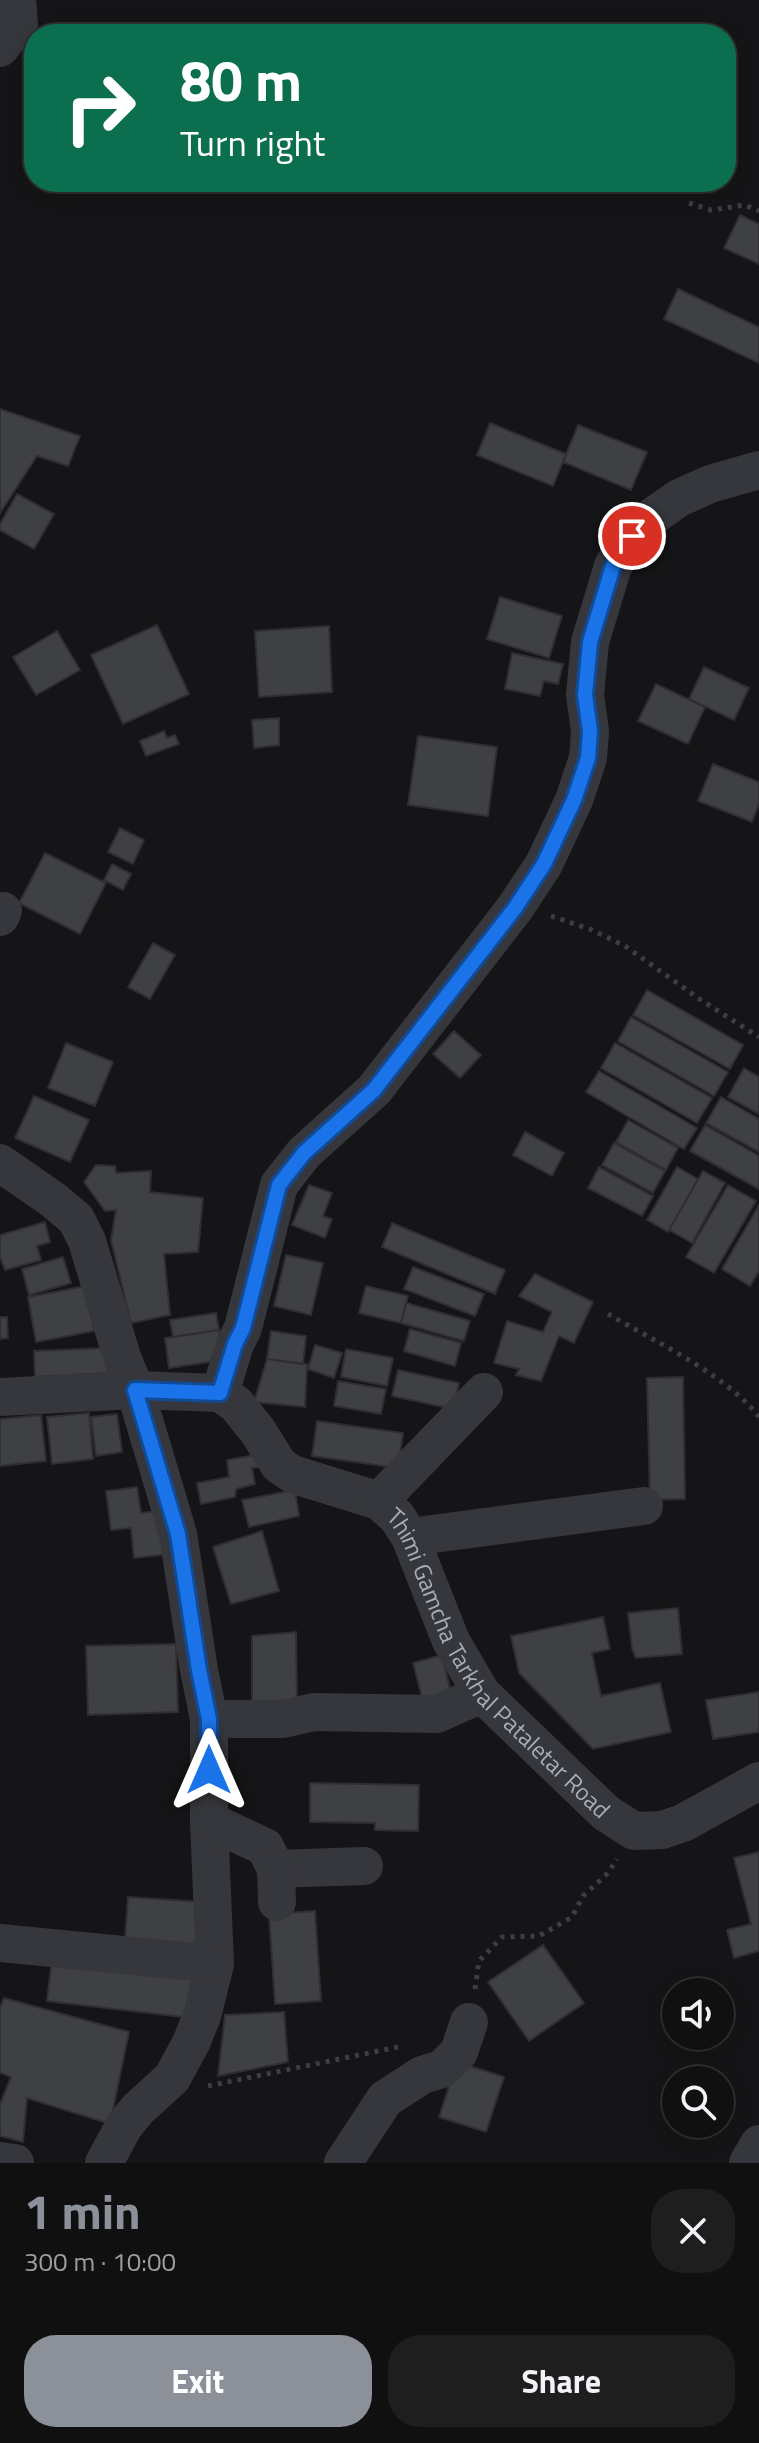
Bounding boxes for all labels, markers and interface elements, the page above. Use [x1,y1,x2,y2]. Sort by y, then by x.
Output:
text: 80 m [180,38,302,123]
icon: right [48,56,152,160]
text: Turn right [180,115,325,170]
pin [598,502,666,570]
icon: arrive [610,514,654,558]
street label: Thimi Gamcha Tarkhal Pataletar Road [379,1498,619,1826]
position arrow [167,1728,251,1812]
map controls [662,1978,734,2138]
button: sound [662,1978,734,2050]
button: search [662,2066,734,2138]
text: 1 min [24,2175,141,2248]
button: close [651,2189,735,2273]
text: 300 m · 10:00 [24,2242,176,2281]
button: Exit [24,2335,372,2427]
button: Share [388,2335,735,2427]

